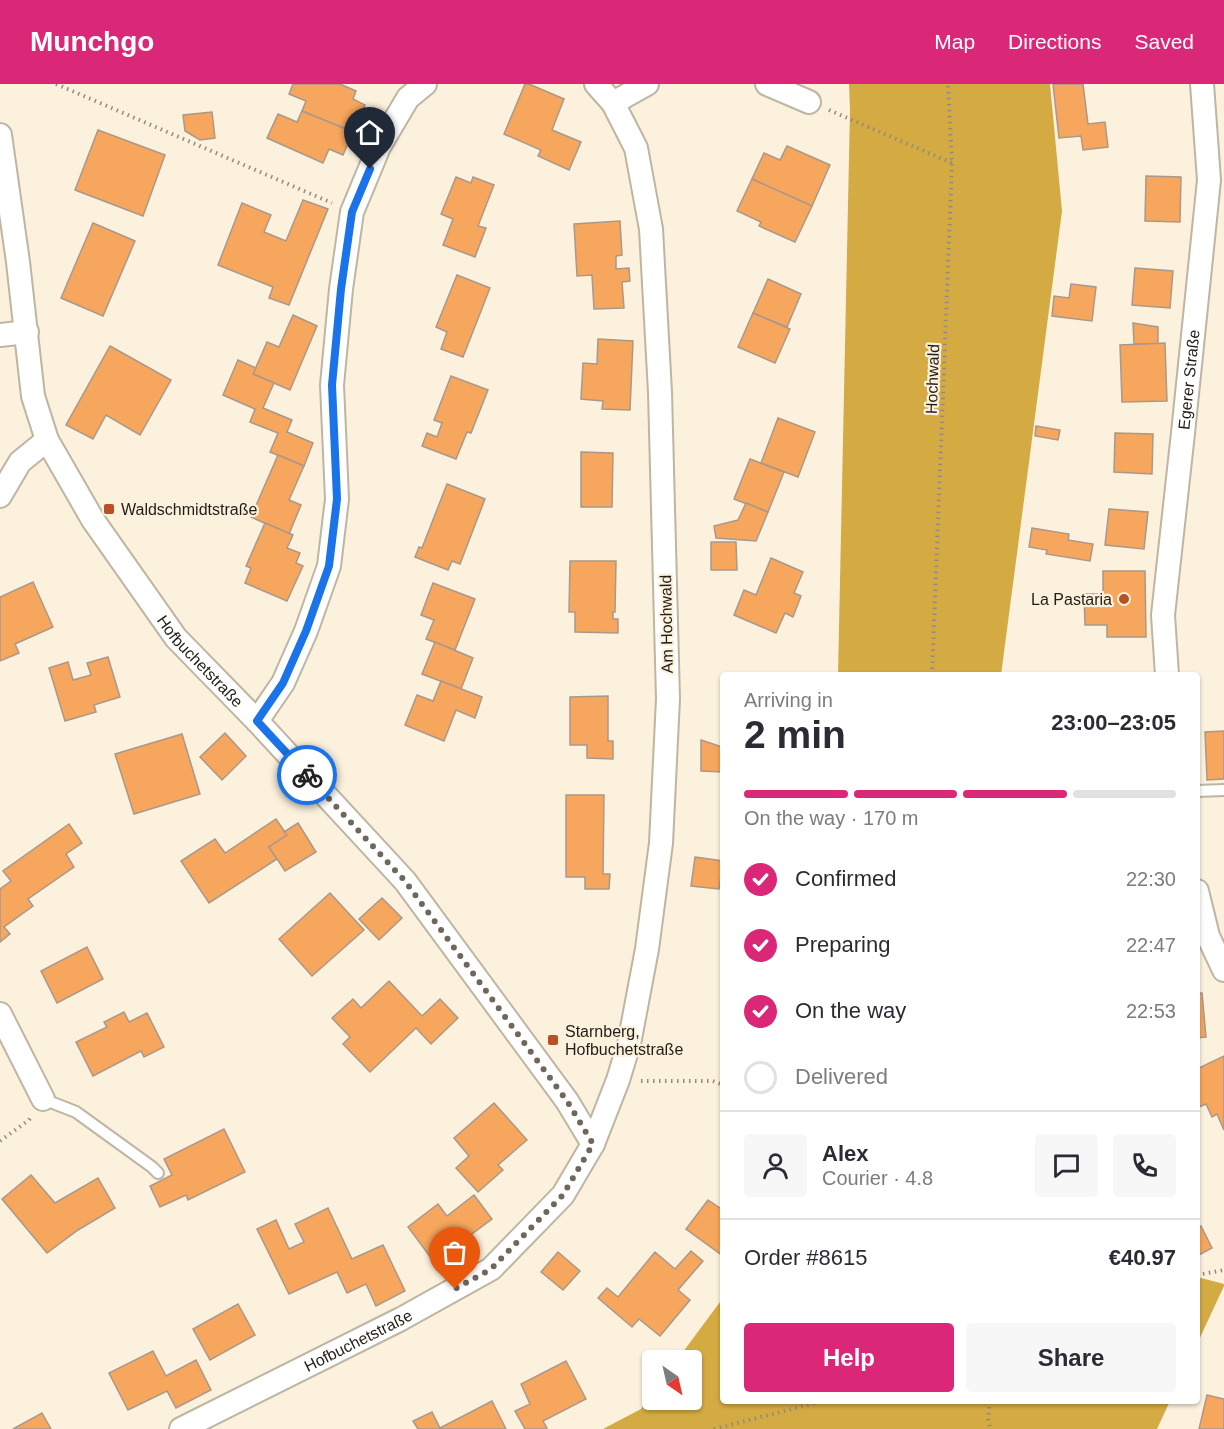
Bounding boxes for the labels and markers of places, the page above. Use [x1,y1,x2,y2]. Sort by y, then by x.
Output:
pin [344,107,395,169]
place label: Waldschmidtstraße [121,501,257,518]
marker: Waldschmidtstraße [102,502,116,516]
place label: La Pastaria [1031,591,1112,608]
marker: La Pastaria [1117,592,1131,606]
place label: Starnberg, Hofbuchetstraße [565,1023,683,1058]
marker: Starnberg, Hofbuchetstraße [546,1033,560,1047]
pin [429,1227,480,1289]

